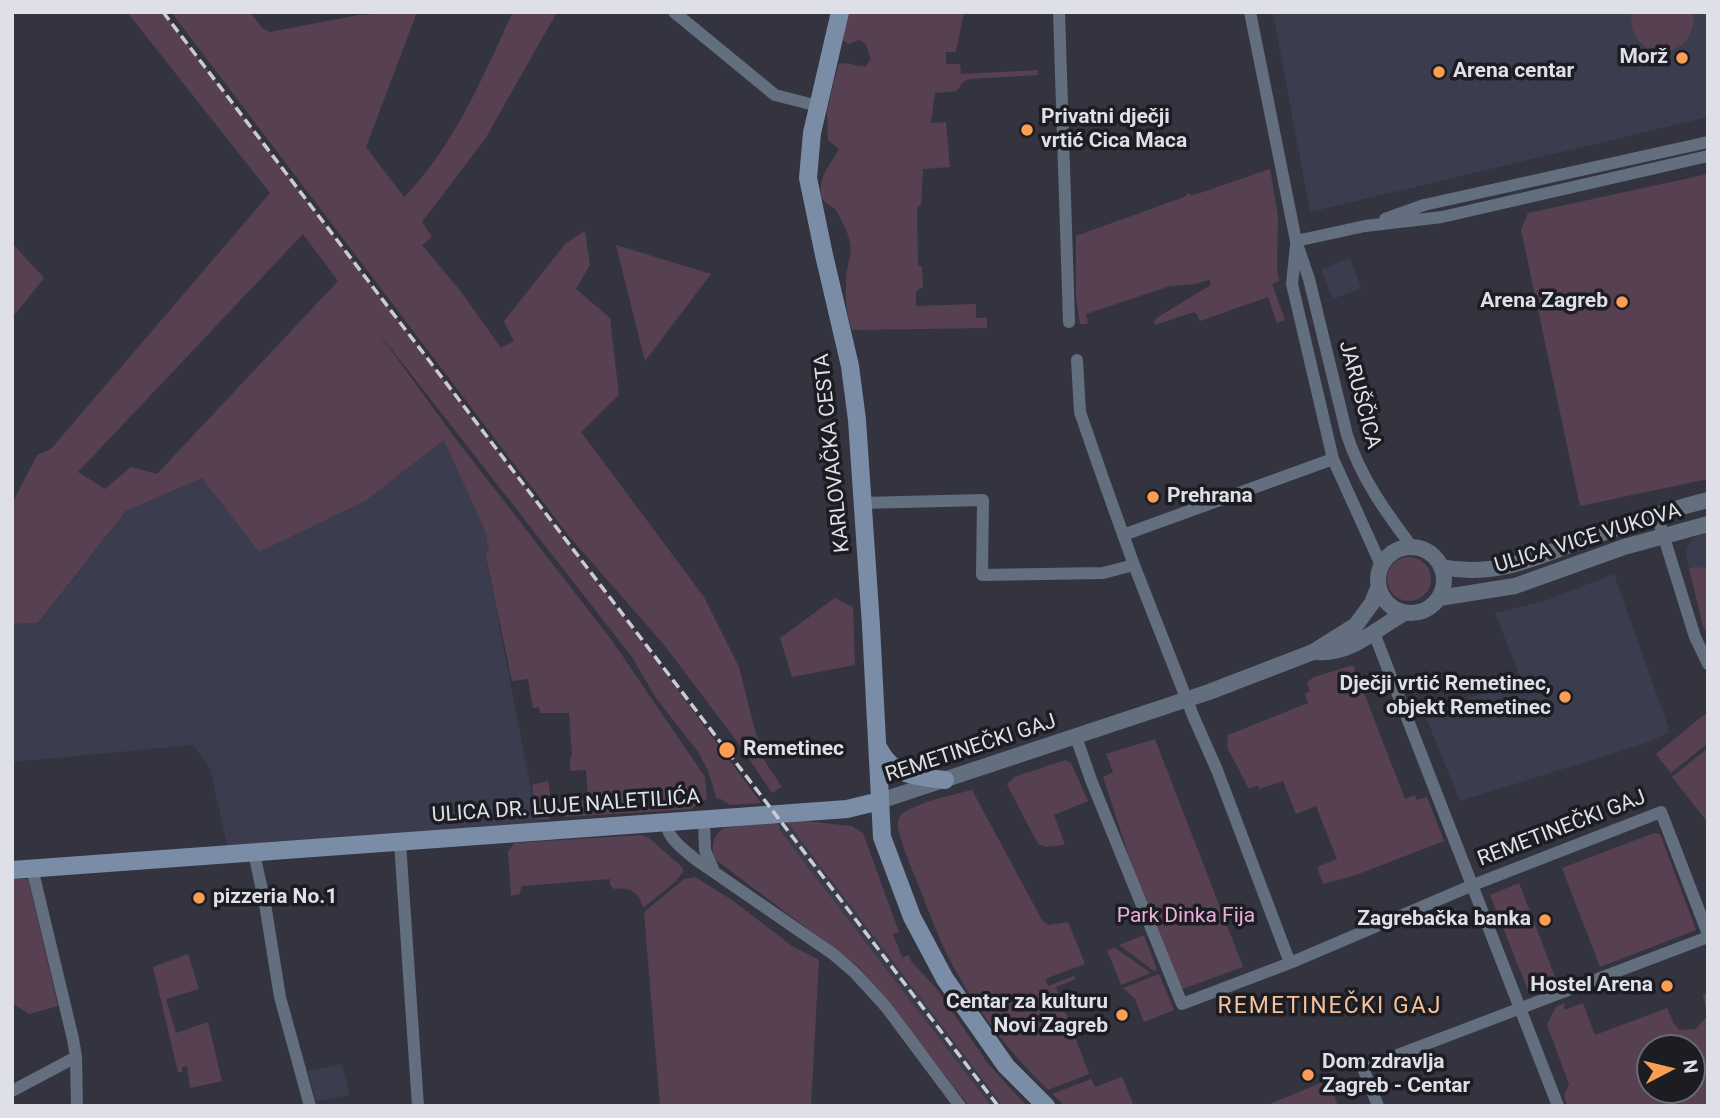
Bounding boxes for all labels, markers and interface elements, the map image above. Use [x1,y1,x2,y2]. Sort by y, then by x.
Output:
place label: Morž [1619,45,1668,71]
marker: Morž [1674,50,1690,66]
place label: Arena centar [1453,59,1574,85]
marker: Arena centar [1431,64,1447,80]
place label: Privatni dječji vrtić Cica Maca [1041,105,1187,155]
marker: Privatni dječji vrtić Cica Maca [1019,122,1035,138]
place label: Arena Zagreb [1480,289,1608,315]
marker: Arena Zagreb [1614,294,1630,310]
street label: JARUŠČICA [1332,338,1386,452]
street label: KARLOVAČKA CESTA [810,352,856,554]
place label: Prehrana [1167,484,1253,510]
marker: Prehrana [1145,489,1161,505]
street label: ULICA VICE VUKOVA [1492,499,1684,579]
place label: Dječji vrtić Remetinec, objekt Remetinec [1339,672,1551,722]
marker: Dječji vrtić Remetinec, objekt Remetinec [1557,689,1573,705]
street label: REMETINEČKI GAJ [883,710,1059,788]
place label: Remetinec [743,737,844,763]
marker: Remetinec [717,740,737,760]
street label: ULICA DR. LUJE NALETILIĆA [431,785,701,829]
street label: REMETINEČKI GAJ [1474,785,1650,873]
place label: pizzeria No.1 [213,885,337,911]
marker: pizzeria No.1 [191,890,207,906]
park label: Park Dinka Fija [1117,904,1255,930]
place label: Zagrebačka banka [1357,907,1531,933]
marker: Zagrebačka banka [1537,912,1553,928]
place label: Hostel Arena [1530,973,1653,999]
marker: Hostel Arena [1659,978,1675,994]
place label: Centar za kulturu Novi Zagreb [946,990,1108,1040]
district label: REMETINEČKI GAJ [1219,993,1441,1021]
marker: Centar za kulturu Novi Zagreb [1114,1007,1130,1023]
north arrow [1636,1034,1706,1104]
place label: Dom zdravlja Zagreb - Centar [1322,1050,1470,1100]
text: N [1678,1059,1703,1075]
marker: Dom zdravlja Zagreb - Centar [1300,1067,1316,1083]

